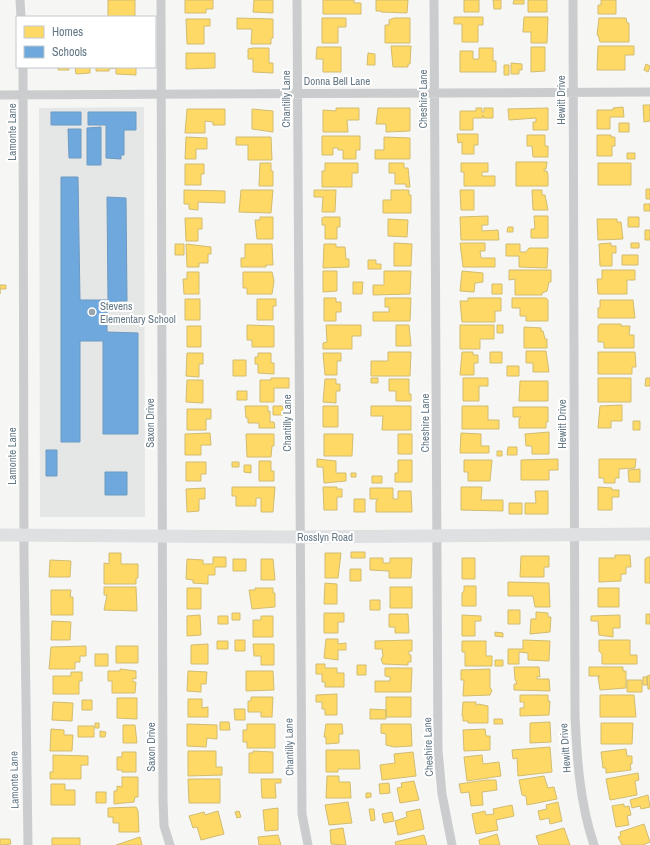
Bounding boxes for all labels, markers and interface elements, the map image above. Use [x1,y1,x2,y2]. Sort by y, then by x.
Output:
legend [16,16,156,68]
text: Homes [52,24,83,40]
text: Schools [52,44,87,60]
street label: Cheshire Lane [416,69,430,129]
street label: Chantilly Lane [279,70,293,128]
street label: Donna Bell Lane [304,74,370,88]
street label: Hewitt Drive [554,75,568,125]
street label: Lamonte Lane [5,103,19,161]
place label: Stevens Elementary School [100,299,176,326]
marker: Stevens Elementary School [87,307,97,317]
street label: Cheshire Lane [418,393,432,453]
street label: Chantilly Lane [280,394,294,452]
street label: Saxon Drive [143,398,157,448]
street label: Hewitt Drive [555,399,569,449]
street label: Lamonte Lane [5,427,19,485]
street label: Rosslyn Road [297,530,353,544]
street label: Cheshire Lane [420,717,436,777]
street label: Chantilly Lane [281,718,297,776]
street label: Saxon Drive [144,722,158,772]
street label: Hewitt Drive [556,723,574,773]
street label: Lamonte Lane [6,751,22,809]

